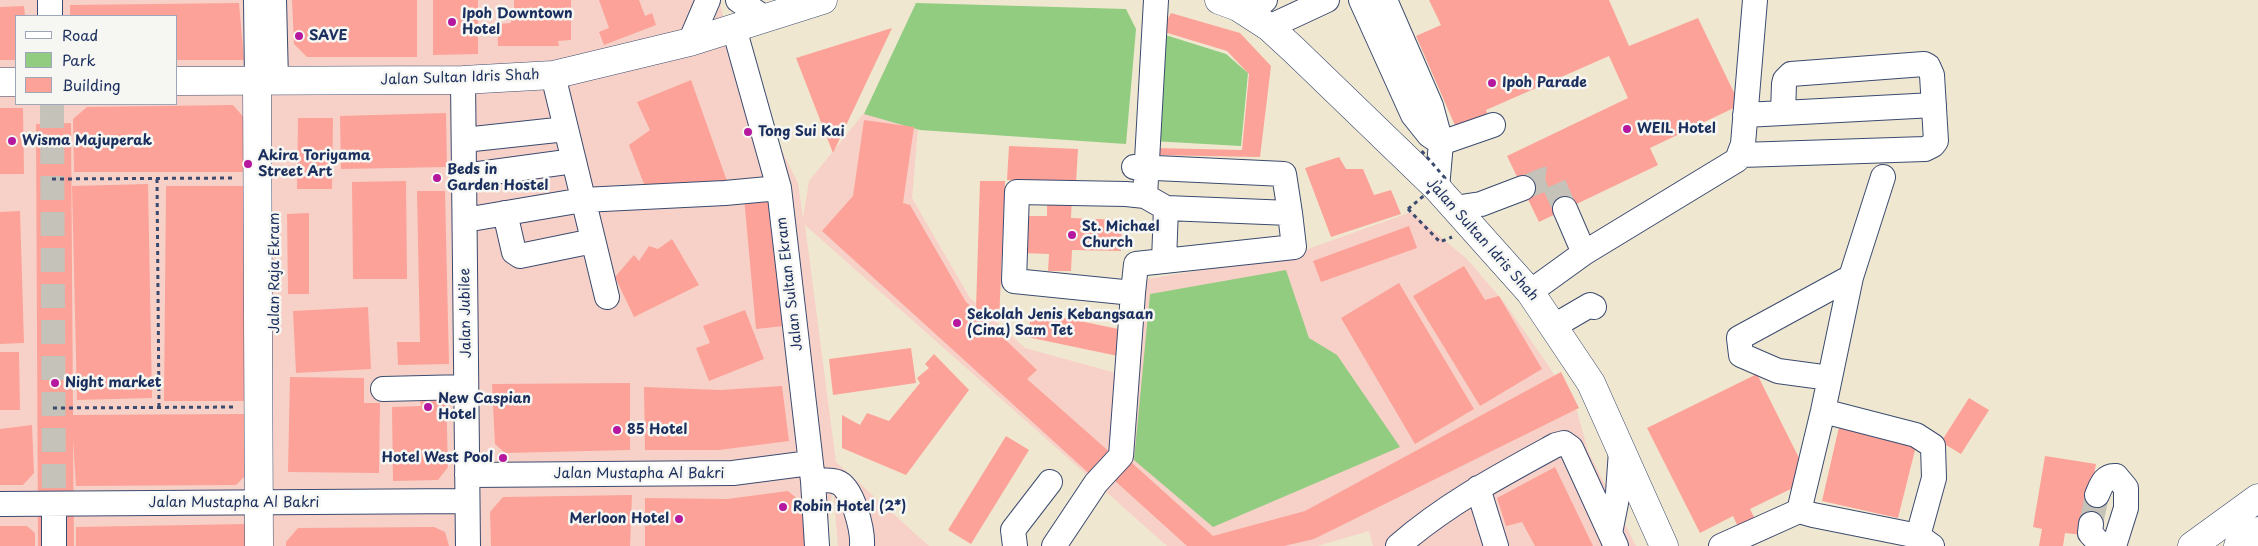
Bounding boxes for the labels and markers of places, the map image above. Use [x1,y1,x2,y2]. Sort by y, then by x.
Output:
place label: Ipoh Downtown Hotel [462,6,573,38]
marker: Ipoh Downtown Hotel [446,16,458,28]
place label: SAVE [309,28,348,44]
marker: SAVE [293,30,305,42]
place label: Ipoh Parade [1502,75,1587,91]
marker: Ipoh Parade [1486,77,1498,89]
place label: WEIL Hotel [1637,121,1716,137]
marker: WEIL Hotel [1621,123,1633,135]
place label: Tong Sui Kai [758,124,845,140]
marker: Tong Sui Kai [742,126,754,138]
place label: Wisma Majuperak [22,133,152,149]
marker: Wisma Majuperak [6,135,18,147]
place label: Akira Toriyama Street Art [258,148,370,180]
marker: Akira Toriyama Street Art [242,158,254,170]
place label: Beds in Garden Hostel [447,162,548,194]
marker: Beds in Garden Hostel [431,172,443,184]
place label: St. Michael Church [1082,219,1159,252]
marker: St. Michael Church [1066,229,1078,241]
place label: Sekolah Jenis Kebangsaan (Cina) Sam Tet [967,307,1153,340]
marker: Sekolah Jenis Kebangsaan (Cina) Sam Tet [951,317,963,329]
place label: Night market [65,375,162,391]
marker: Night market [49,377,61,389]
place label: New Caspian Hotel [438,391,531,424]
marker: New Caspian Hotel [422,401,434,413]
place label: 85 Hotel [627,422,687,438]
marker: 85 Hotel [611,424,623,436]
place label: Hotel West Pool [381,450,493,466]
marker: Hotel West Pool [497,452,509,464]
place label: Robin Hotel (2*) [793,499,906,515]
marker: Robin Hotel (2*) [777,501,789,513]
place label: Merloon Hotel [570,511,669,527]
marker: Merloon Hotel [673,513,685,525]

